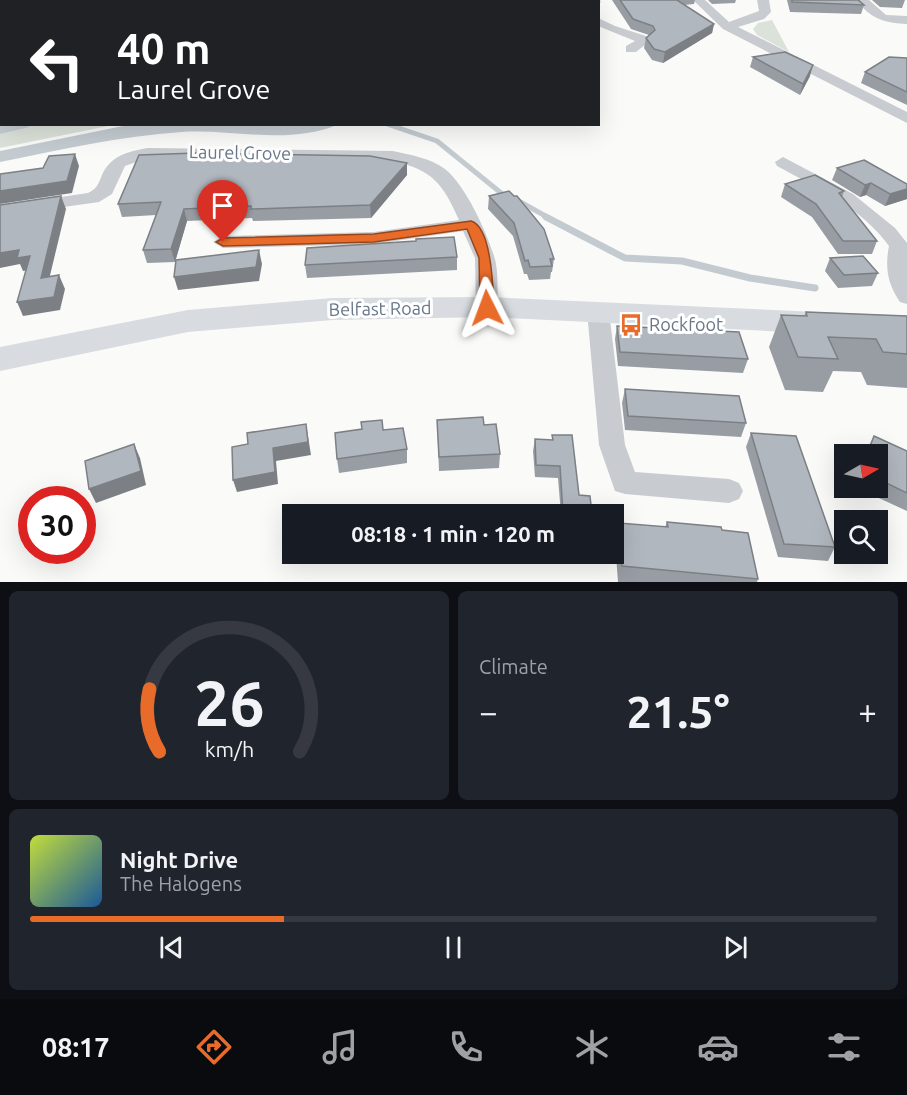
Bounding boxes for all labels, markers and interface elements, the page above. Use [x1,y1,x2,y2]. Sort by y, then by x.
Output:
icon: left [18,24,96,102]
text: 40 m [117,25,211,72]
text: Laurel Grove [117,74,270,104]
street label: Laurel Grove [189,141,291,163]
pin [197,180,248,242]
icon: arrive [206,189,239,222]
position arrow [455,276,519,340]
street label: Belfast Road [328,297,431,319]
bus stop icon: Rockfoot [618,312,644,338]
place label: Rockfoot [649,314,723,334]
north arrow [834,444,888,498]
map controls [834,444,888,564]
speed limit sign: 30 [18,486,96,564]
button: search [834,510,888,564]
text: 08:18 · 1 min · 120 m [351,521,555,546]
text: Climate [479,655,548,678]
text: 26 [194,668,264,738]
text: 21.5° [626,686,730,737]
text: − [479,693,498,730]
text: + [858,693,877,730]
text: km/h [204,738,254,762]
text: Night Drive [120,847,238,872]
text: The Halogens [120,872,242,895]
icon: previous [155,931,188,964]
icon: pause [437,931,470,964]
icon: next [719,931,752,964]
icon: directions [193,1026,235,1068]
icon: music [319,1026,361,1068]
icon: phone [445,1026,487,1068]
icon: climate [571,1026,613,1068]
icon: car [697,1026,739,1068]
icon: filters [823,1026,865,1068]
text: 08:17 [42,1032,110,1062]

